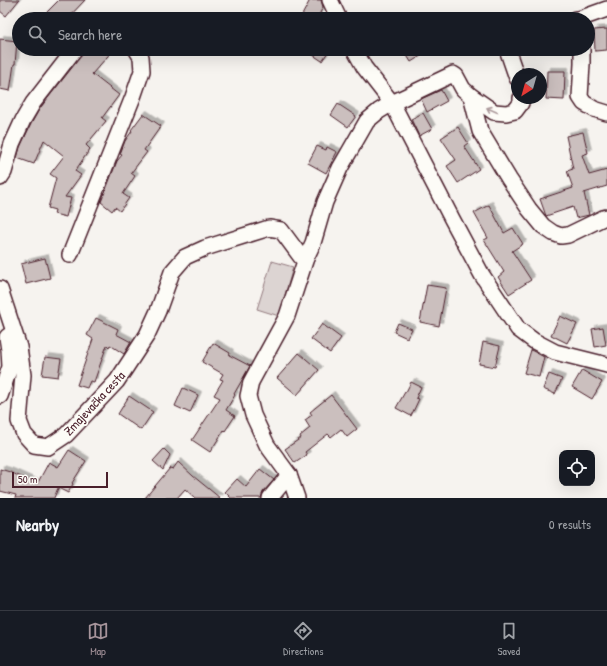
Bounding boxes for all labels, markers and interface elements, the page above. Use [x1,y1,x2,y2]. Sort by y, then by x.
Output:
search box [12,12,595,56]
icon: search [26,23,48,45]
text: Search here [58,24,122,45]
north arrow [511,68,547,104]
one-way arrow [487,105,499,113]
street label: Zmajevačka cesta [59,367,129,439]
map controls [559,450,595,486]
button: locate [559,450,595,486]
scale bar [12,470,108,489]
text: 50 m [18,472,38,486]
text: Nearby [16,513,59,536]
text: 0 results [549,515,591,533]
tab: Map [87,620,109,658]
tab: Directions [283,620,324,658]
tab: Saved [498,620,520,658]

